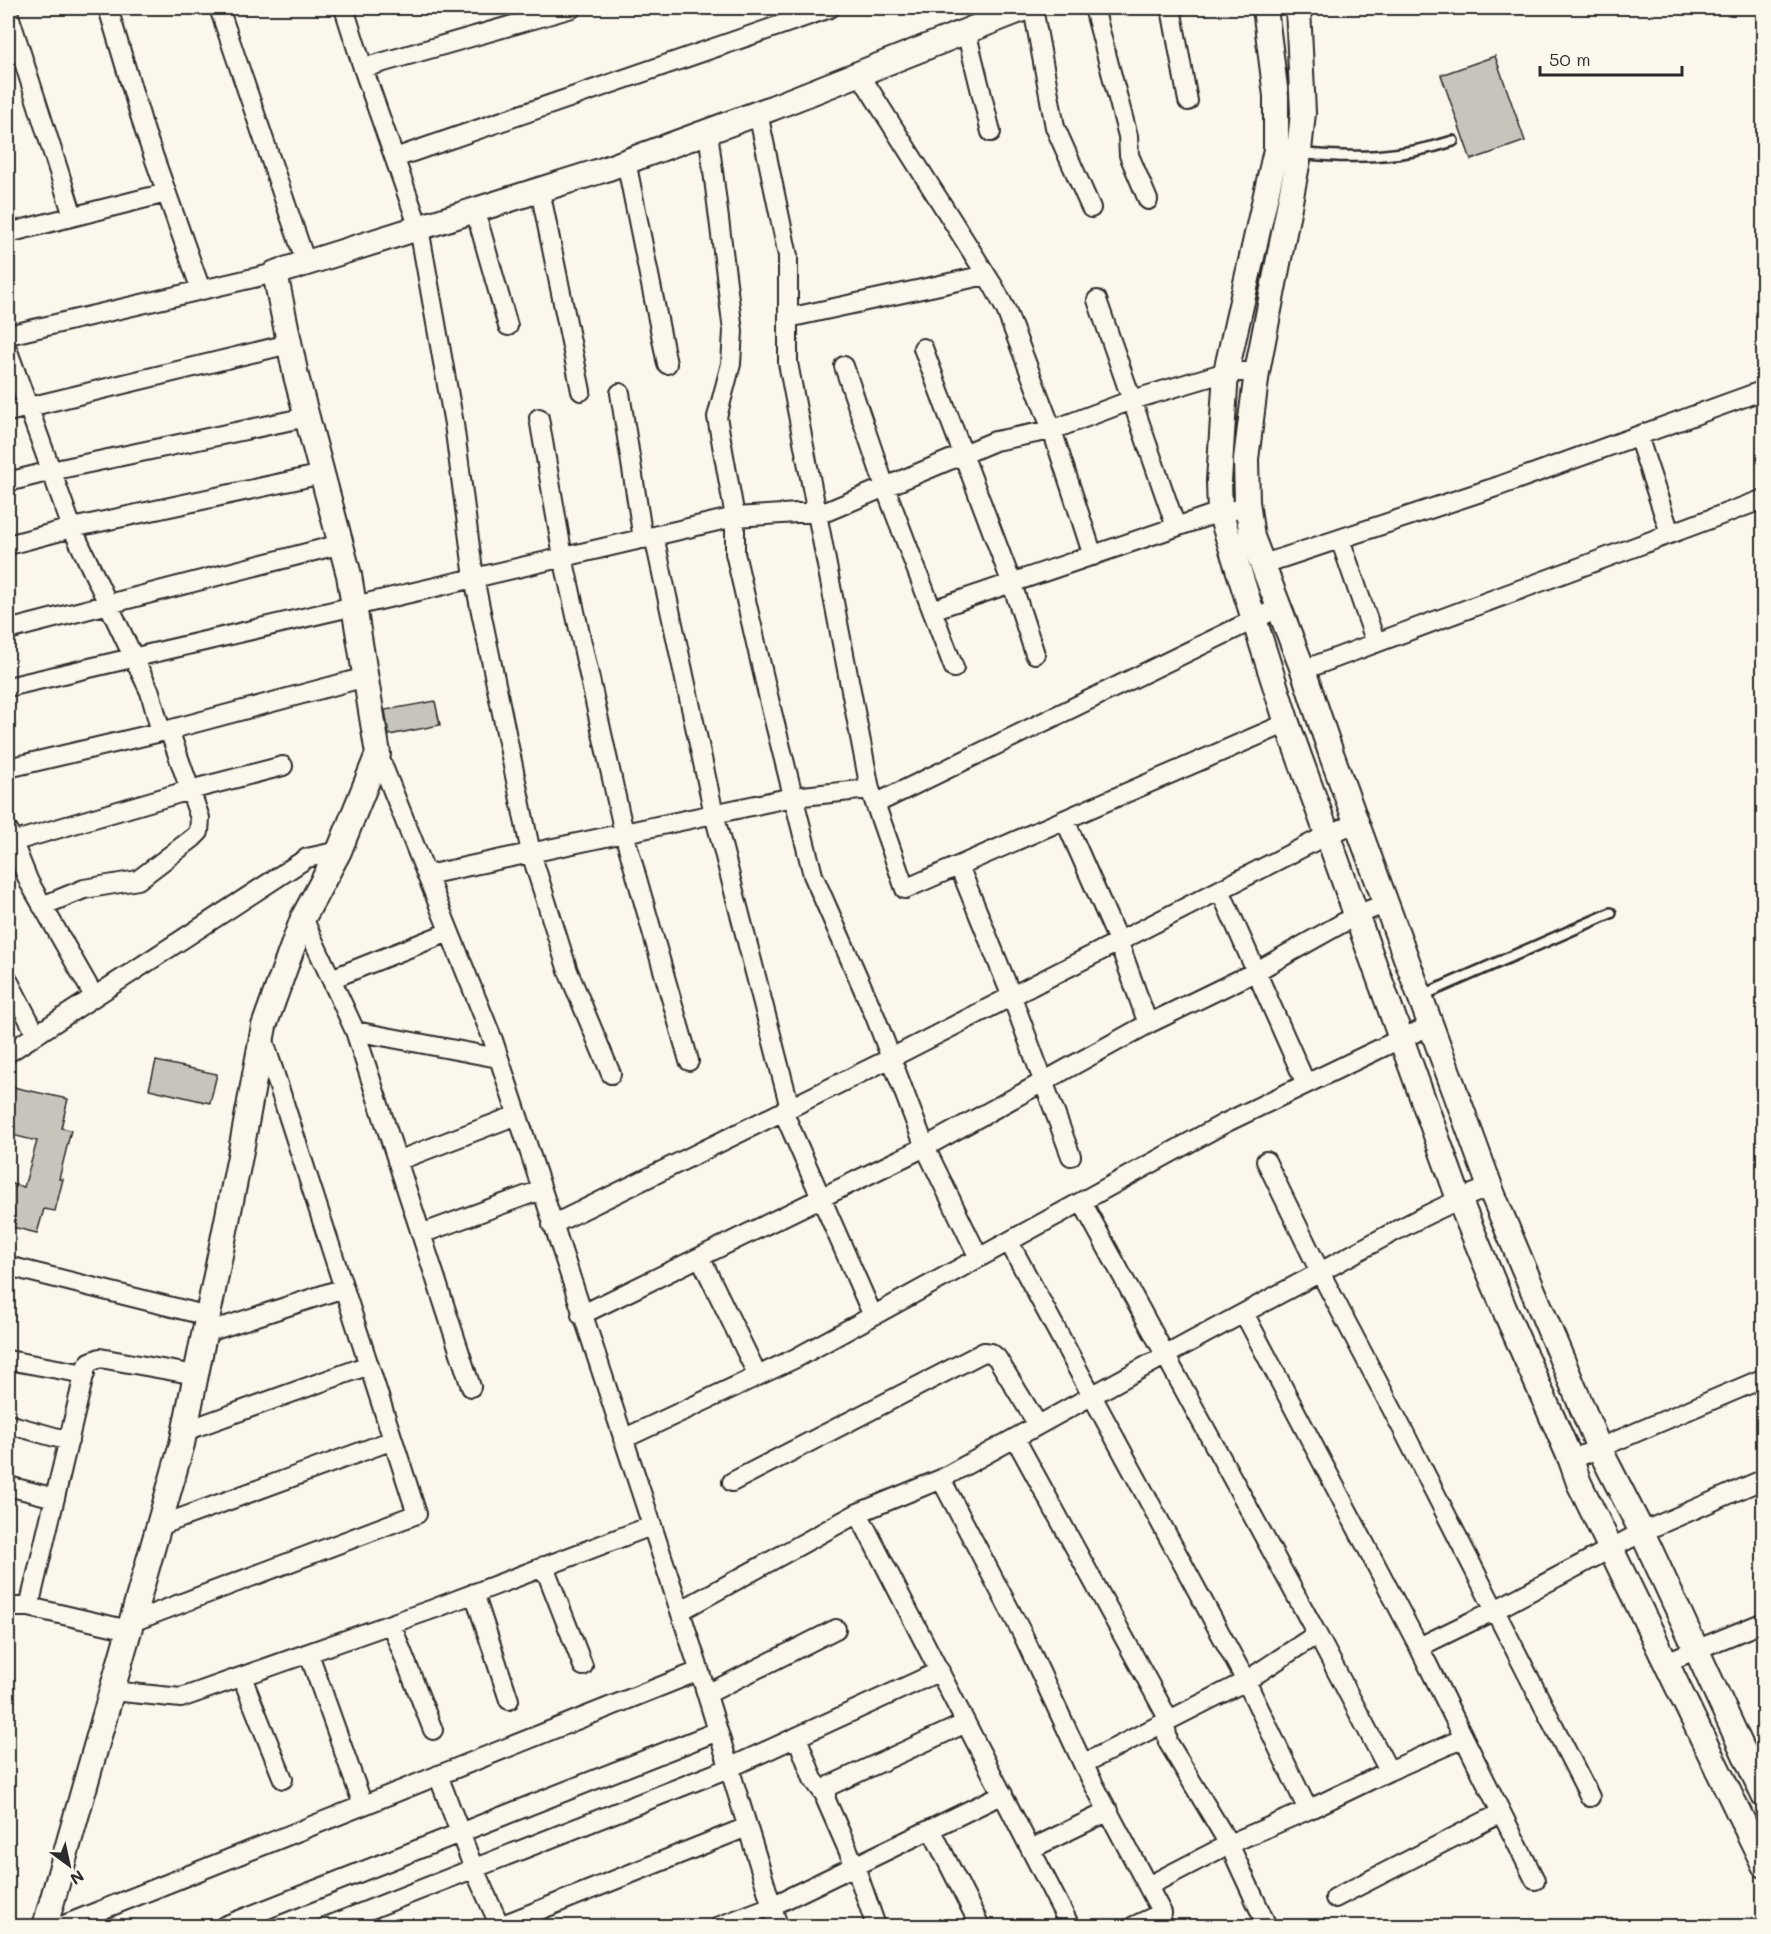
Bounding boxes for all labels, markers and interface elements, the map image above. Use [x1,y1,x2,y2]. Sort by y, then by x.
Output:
scale bar [1540,39,1682,77]
text: 50 m [1549,47,1591,71]
north arrow [39,1835,99,1895]
text: N [67,1866,88,1890]

